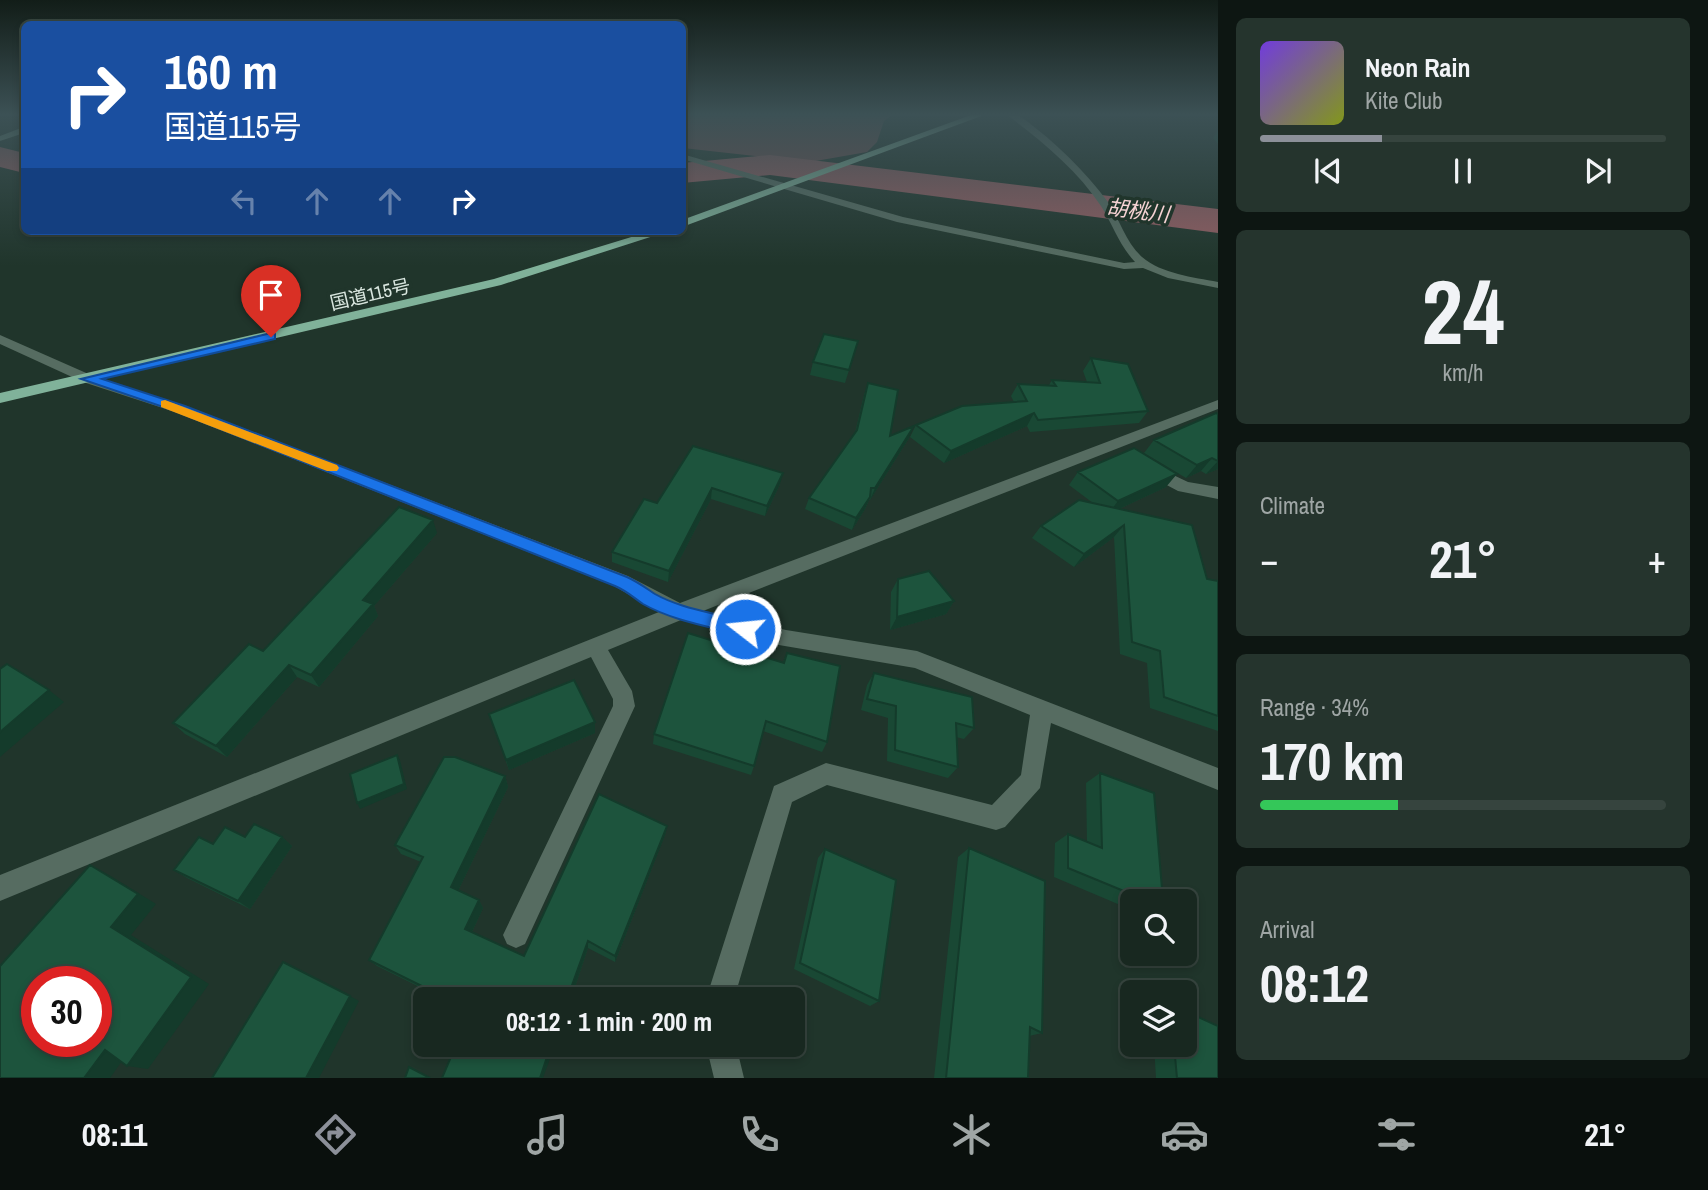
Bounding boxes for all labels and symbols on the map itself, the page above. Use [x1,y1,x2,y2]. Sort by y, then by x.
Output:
water label: 胡桃川 [1105,192,1173,229]
pin [241,265,301,337]
street label: 国道115号 [327,272,413,316]
position arrow [708,592,782,666]
speed limit sign: 30 [21,966,112,1057]

